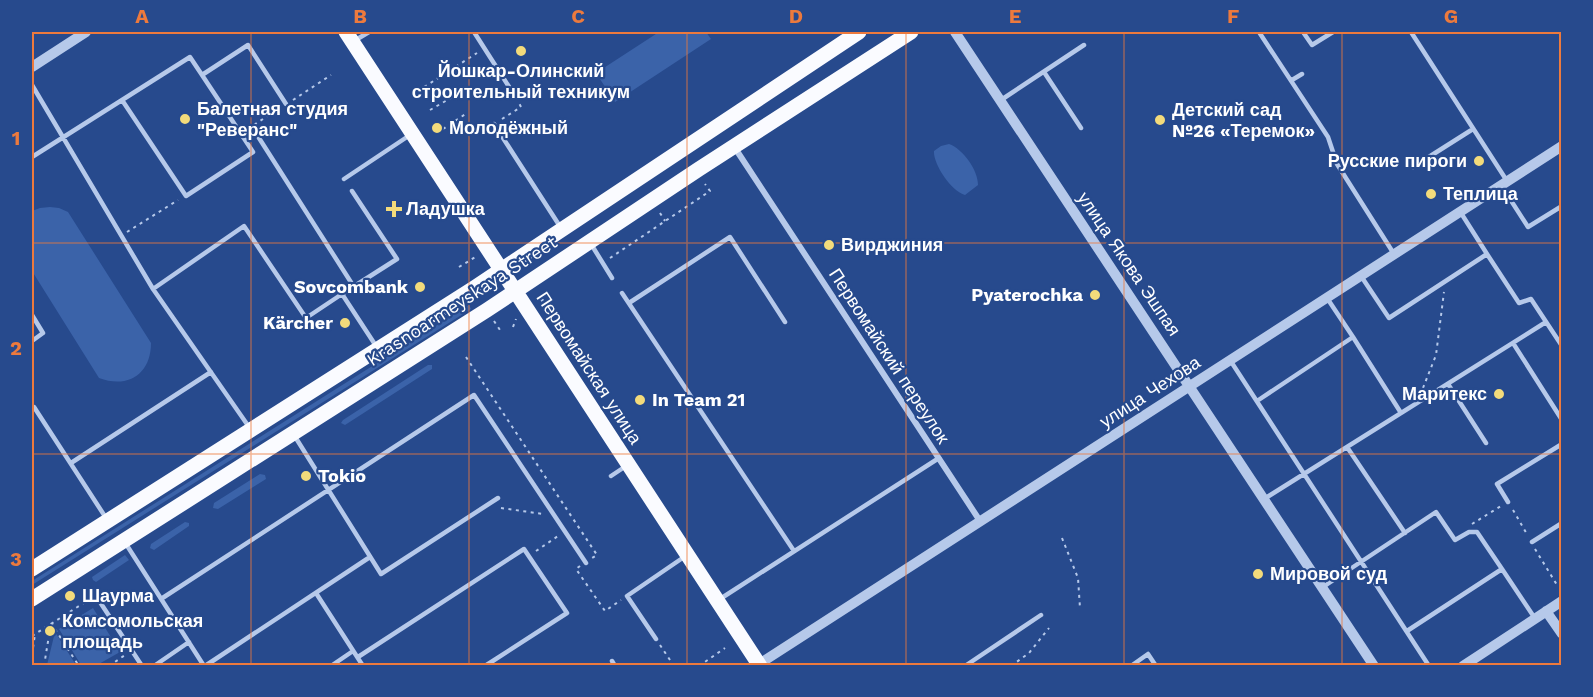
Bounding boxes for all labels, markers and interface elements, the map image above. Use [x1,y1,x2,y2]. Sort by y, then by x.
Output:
text: A [135,4,149,28]
text: B [353,4,367,28]
text: C [571,4,585,28]
text: D [789,4,803,28]
text: E [1009,4,1021,28]
text: F [1227,4,1239,28]
text: G [1444,4,1458,28]
marker: Йошкар-Олинский строительный техникум [514,44,528,58]
place label: Йошкар-Олинский строительный техникум [412,60,630,102]
place label: Балетная студия "Реверанс" [197,98,348,140]
place label: Детский сад №26 «Теремок» [1172,99,1315,141]
marker: Балетная студия "Реверанс" [178,112,192,126]
marker: Детский сад №26 «Теремок» [1153,113,1167,127]
place label: Молодёжный [449,117,568,138]
marker: Молодёжный [430,121,444,135]
text: 1 [12,126,20,150]
place label: Русские пироги [1328,150,1467,171]
marker: Русские пироги [1472,154,1486,168]
place label: Теплица [1443,183,1519,204]
marker: Теплица [1424,187,1438,201]
street label: улица Якова Эшпая [1073,188,1185,340]
place label: Ладушка [406,198,486,219]
marker: Ладушка [387,202,401,216]
street label: Krasnoarmeyskaya Street [363,231,561,370]
place label: Вирджиния [841,234,943,255]
marker: Вирджиния [822,238,836,252]
street label: Первомайский переулок [825,264,954,447]
place label: Sovcombank [294,276,409,297]
marker: Sovcombank [413,280,427,294]
place label: Pyaterochka [971,284,1084,305]
street label: Первомайская улица [532,288,647,449]
marker: Pyaterochka [1088,288,1102,302]
place label: Kärcher [263,312,333,333]
marker: Kärcher [338,316,352,330]
text: 2 [10,336,22,360]
street label: улица Чехова [1096,351,1205,432]
place label: Маритекс [1402,383,1487,404]
marker: Маритекс [1492,387,1506,401]
place label: In Team 21 [652,389,745,410]
marker: In Team 21 [633,393,647,407]
place label: Tokio [318,465,366,486]
marker: Tokio [299,469,313,483]
text: 3 [10,547,22,571]
place label: Мировой суд [1270,563,1388,584]
marker: Мировой суд [1251,567,1265,581]
place label: Шаурма [82,585,155,606]
marker: Шаурма [63,589,77,603]
place label: Комсомольская площадь [62,610,203,652]
marker: Комсомольская площадь [43,624,57,638]

